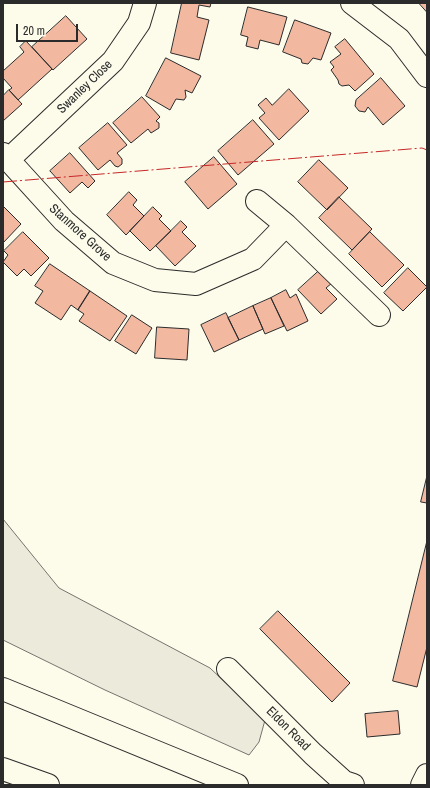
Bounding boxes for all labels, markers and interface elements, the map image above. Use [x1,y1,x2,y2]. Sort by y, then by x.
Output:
scale bar [18,16,80,42]
text: 20 m [23,23,45,39]
street label: Swanley Close [54,57,116,117]
street label: Stanmore Grove [46,201,114,265]
street label: Eldon Road [263,704,313,754]

